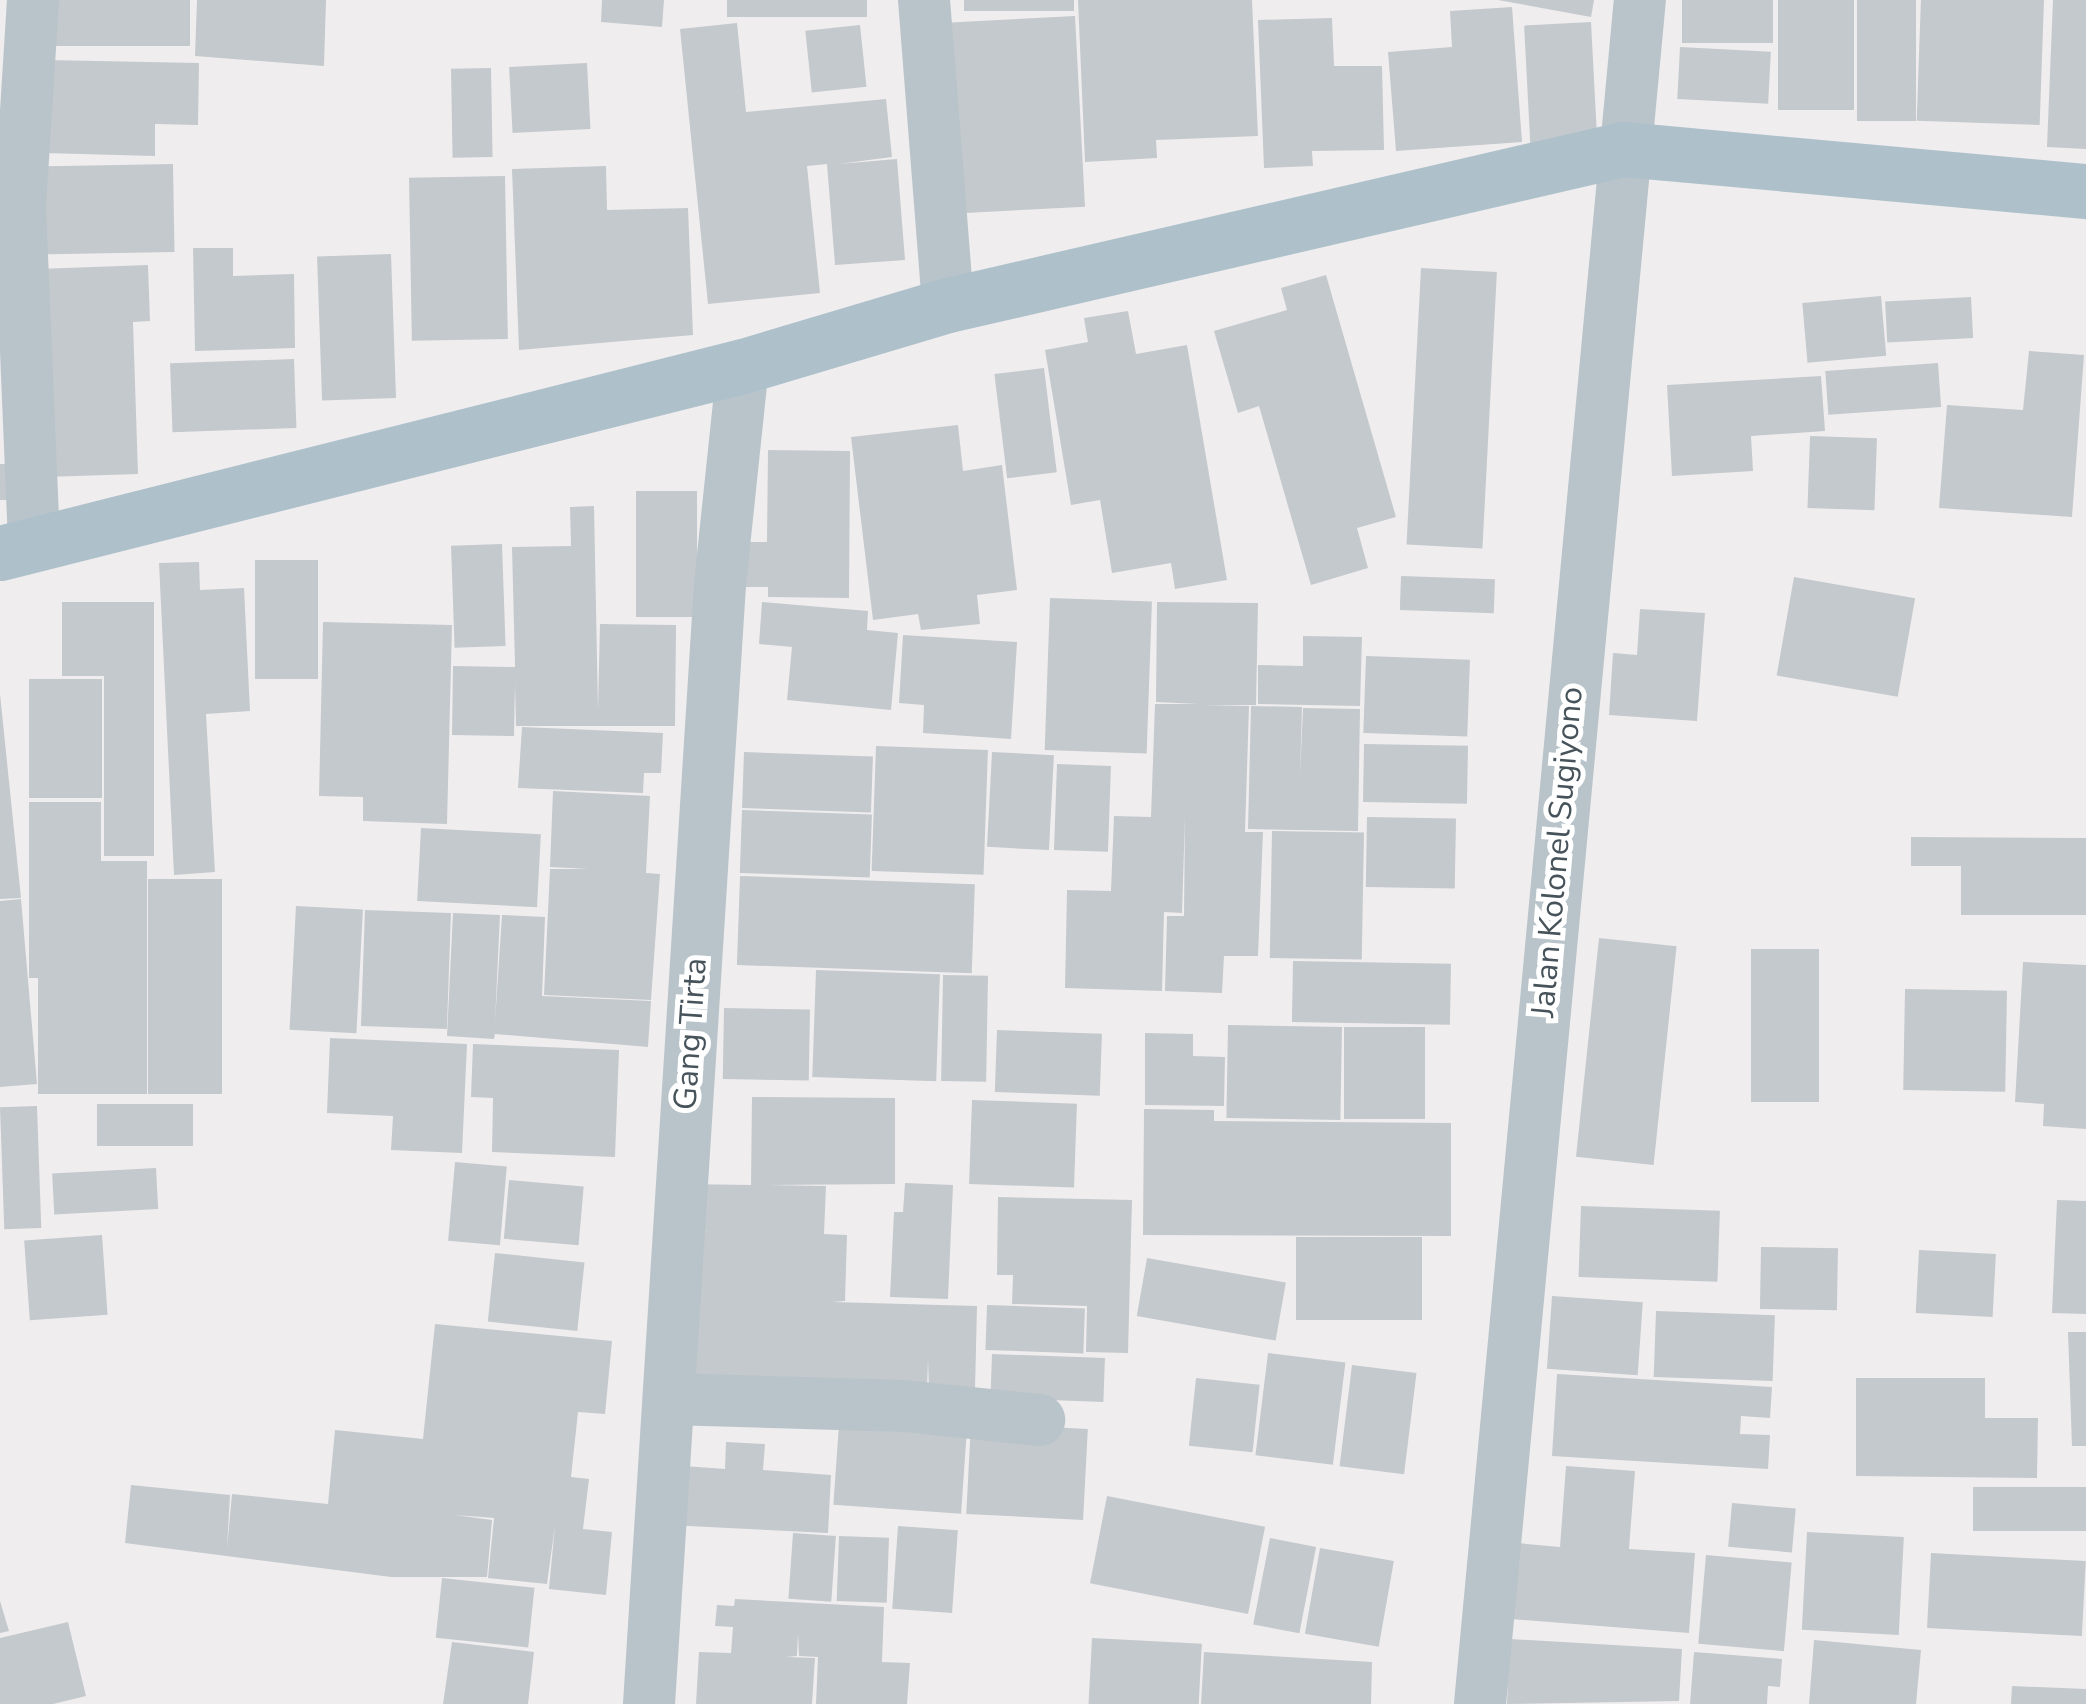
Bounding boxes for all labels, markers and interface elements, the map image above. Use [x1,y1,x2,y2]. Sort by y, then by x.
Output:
street label: Jalan Kolonel Sugiyono [1524,685,1592,1019]
street label: Gang Tirta [667,957,715,1111]

